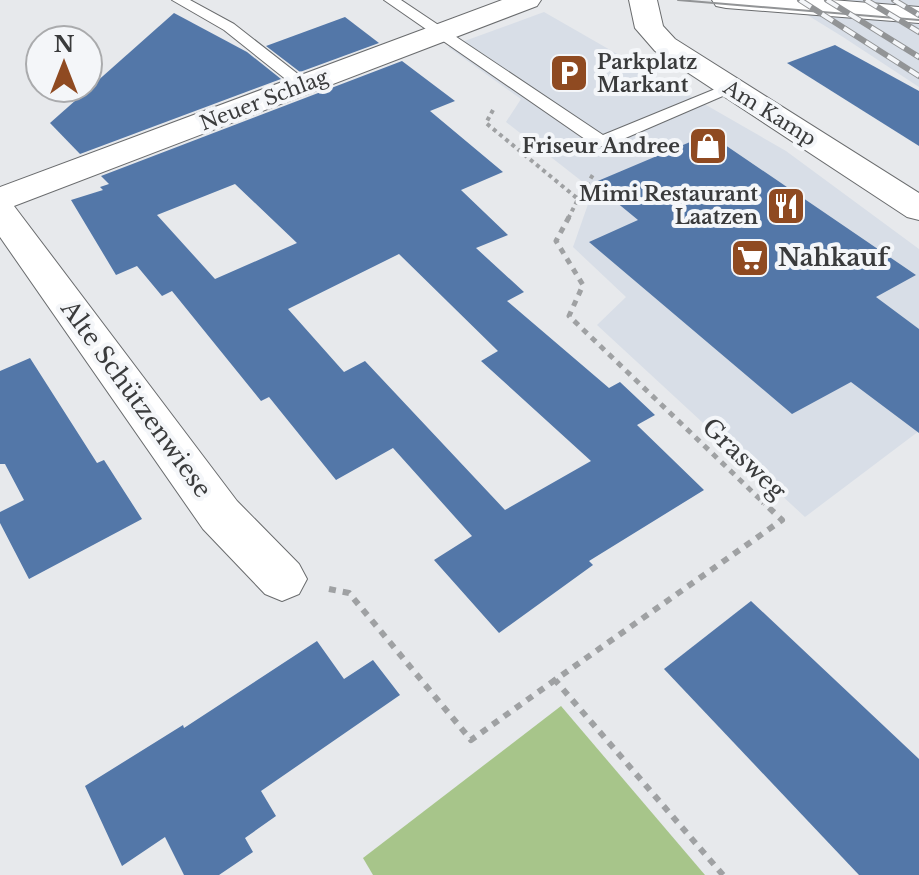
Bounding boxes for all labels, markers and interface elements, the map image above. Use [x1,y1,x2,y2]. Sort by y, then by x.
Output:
north arrow [24,24,104,104]
text: N [54,31,75,58]
place label: Parkplatz Markant [597,50,697,97]
parking icon: Parkplatz Markant [548,52,590,94]
street label: Neuer Schlag [196,64,332,135]
street label: Am Kamp [719,75,821,151]
shop icon: Friseur Andree [687,125,729,167]
place label: Friseur Andree [522,134,680,158]
place label: Mimi Restaurant Laatzen [579,182,758,229]
restaurant icon: Mimi Restaurant Laatzen [765,185,807,227]
supermarket icon: Nahkauf [729,237,771,279]
place label: Nahkauf [778,243,890,272]
street label: Alte Schützenwiese [55,294,218,503]
street label: Grasweg [697,412,792,506]

